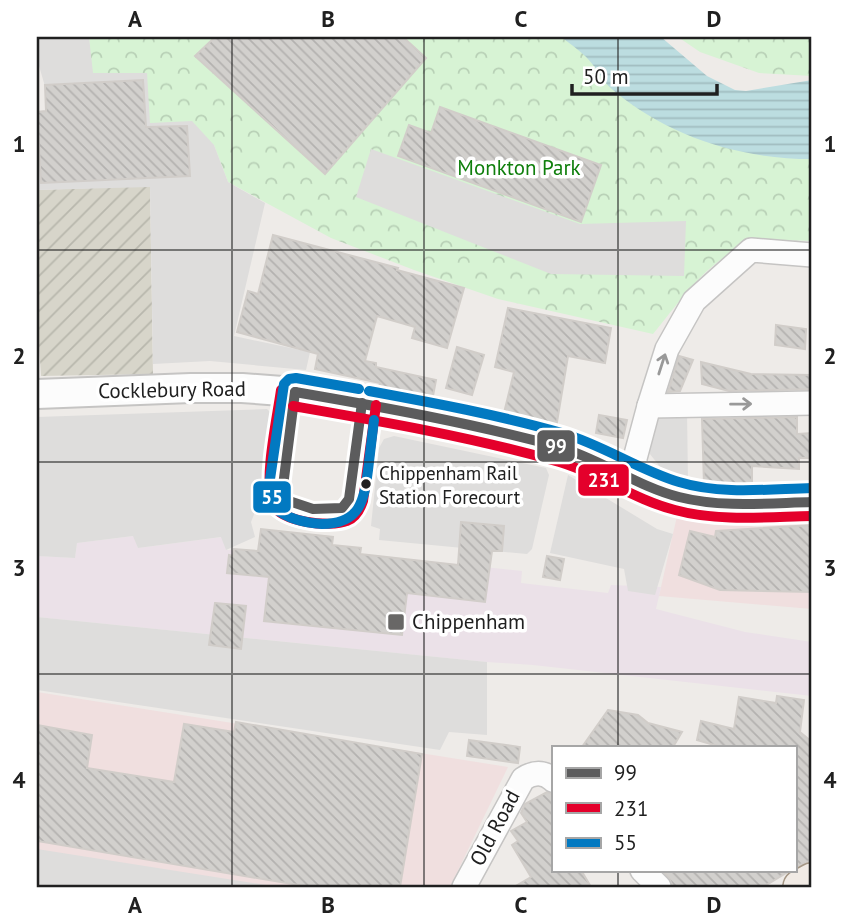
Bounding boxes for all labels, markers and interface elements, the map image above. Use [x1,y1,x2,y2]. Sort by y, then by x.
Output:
text: A [128,4,142,33]
text: B [321,4,335,33]
text: C [515,4,528,33]
text: D [707,4,721,33]
scale bar [572,52,718,96]
text: 50 m [583,63,629,90]
text: 1 [12,129,26,158]
text: 1 [823,129,837,158]
park label: Monkton Park [457,154,581,181]
text: 2 [12,341,26,370]
text: 2 [823,341,837,370]
one-way arrow [656,353,669,375]
street label: Cocklebury Road [98,375,246,404]
one-way arrow [730,398,753,411]
line badge: 99 [536,429,576,463]
text: 99 [545,434,567,458]
place label: Chippenham Rail Station Forecourt [379,461,521,509]
line badge: 231 [577,463,630,497]
text: 231 [588,468,620,492]
marker: Chippenham Rail Station Forecourt [359,477,373,491]
line badge: 55 [252,480,292,514]
text: 55 [261,485,283,509]
text: 3 [12,553,26,582]
text: 3 [823,553,837,582]
place label: Chippenham [412,608,525,635]
marker: Chippenham [386,612,406,632]
legend [552,746,796,872]
text: 99 [614,759,637,786]
text: 4 [12,765,26,794]
text: 4 [823,765,837,794]
street label: Old Road [463,785,526,870]
text: 231 [614,795,648,822]
text: 55 [614,829,637,856]
text: A [128,890,142,919]
text: B [321,890,335,919]
text: C [515,890,528,919]
text: D [707,890,721,919]

